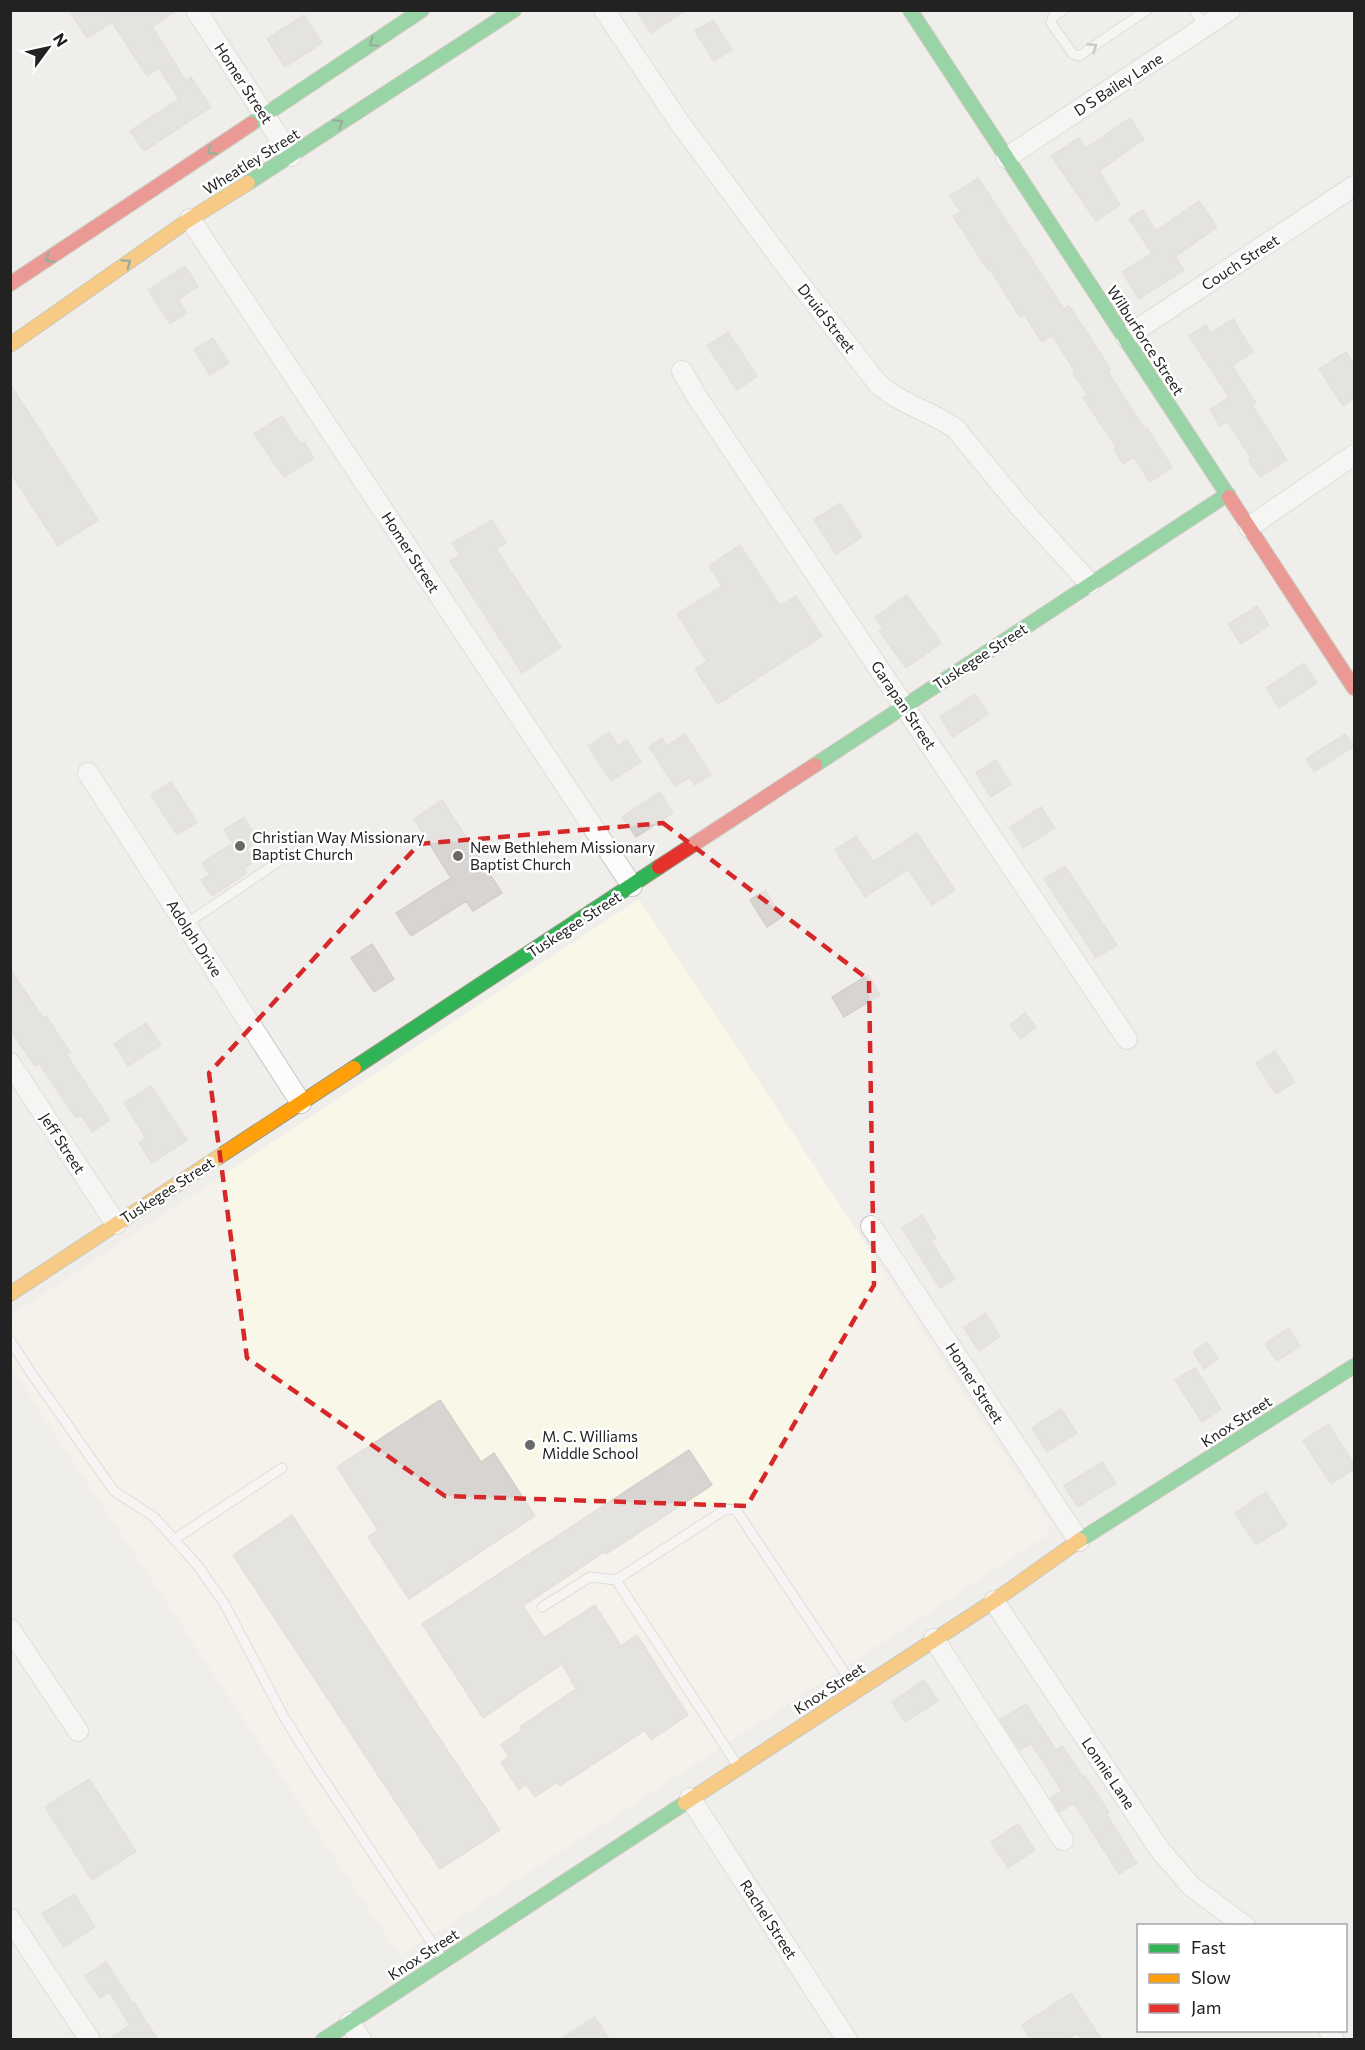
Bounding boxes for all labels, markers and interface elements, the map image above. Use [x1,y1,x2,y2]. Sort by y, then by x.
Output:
north arrow [18,18,78,78]
text: N [50,29,72,50]
one-way arrow [369,36,380,47]
street label: Homer Street [211,39,277,127]
one-way arrow [1086,43,1097,54]
street label: D S Bailey Lane [1070,49,1166,119]
one-way arrow [333,119,344,130]
street label: Wheatley Street [199,124,303,198]
one-way arrow [207,144,218,155]
street label: Couch Street [1198,230,1282,294]
one-way arrow [44,252,55,263]
one-way arrow [121,259,132,270]
street label: Druid Street [794,280,860,356]
street label: Wilburforce Street [1104,282,1188,398]
street label: Homer Street [378,508,444,596]
street label: Tuskegee Street [930,619,1030,693]
street label: Garapan Street [868,657,940,753]
place label: Christian Way Missionary Baptist Church [252,828,425,863]
place label: New Bethlehem Missionary Baptist Church [470,838,655,873]
marker: Christian Way Missionary Baptist Church [233,839,247,853]
marker: New Bethlehem Missionary Baptist Church [451,849,465,863]
street label: Tuskegee Street [524,887,624,961]
street label: Adolph Drive [163,896,227,980]
street label: Jeff Street [37,1109,89,1177]
street label: Tuskegee Street [117,1153,217,1227]
street label: Homer Street [942,1339,1008,1427]
street label: Knox Street [1197,1392,1275,1450]
place label: M. C. Williams Middle School [542,1427,639,1462]
marker: M. C. Williams Middle School [523,1438,537,1452]
street label: Knox Street [790,1659,868,1717]
street label: Lonnie Lane [1079,1734,1140,1812]
street label: Rachel Street [737,1876,801,1962]
legend [1137,1924,1347,2032]
street label: Knox Street [384,1925,462,1983]
text: Fast [1191,1936,1226,1958]
text: Slow [1191,1966,1231,1988]
text: Jam [1191,1996,1221,2018]

